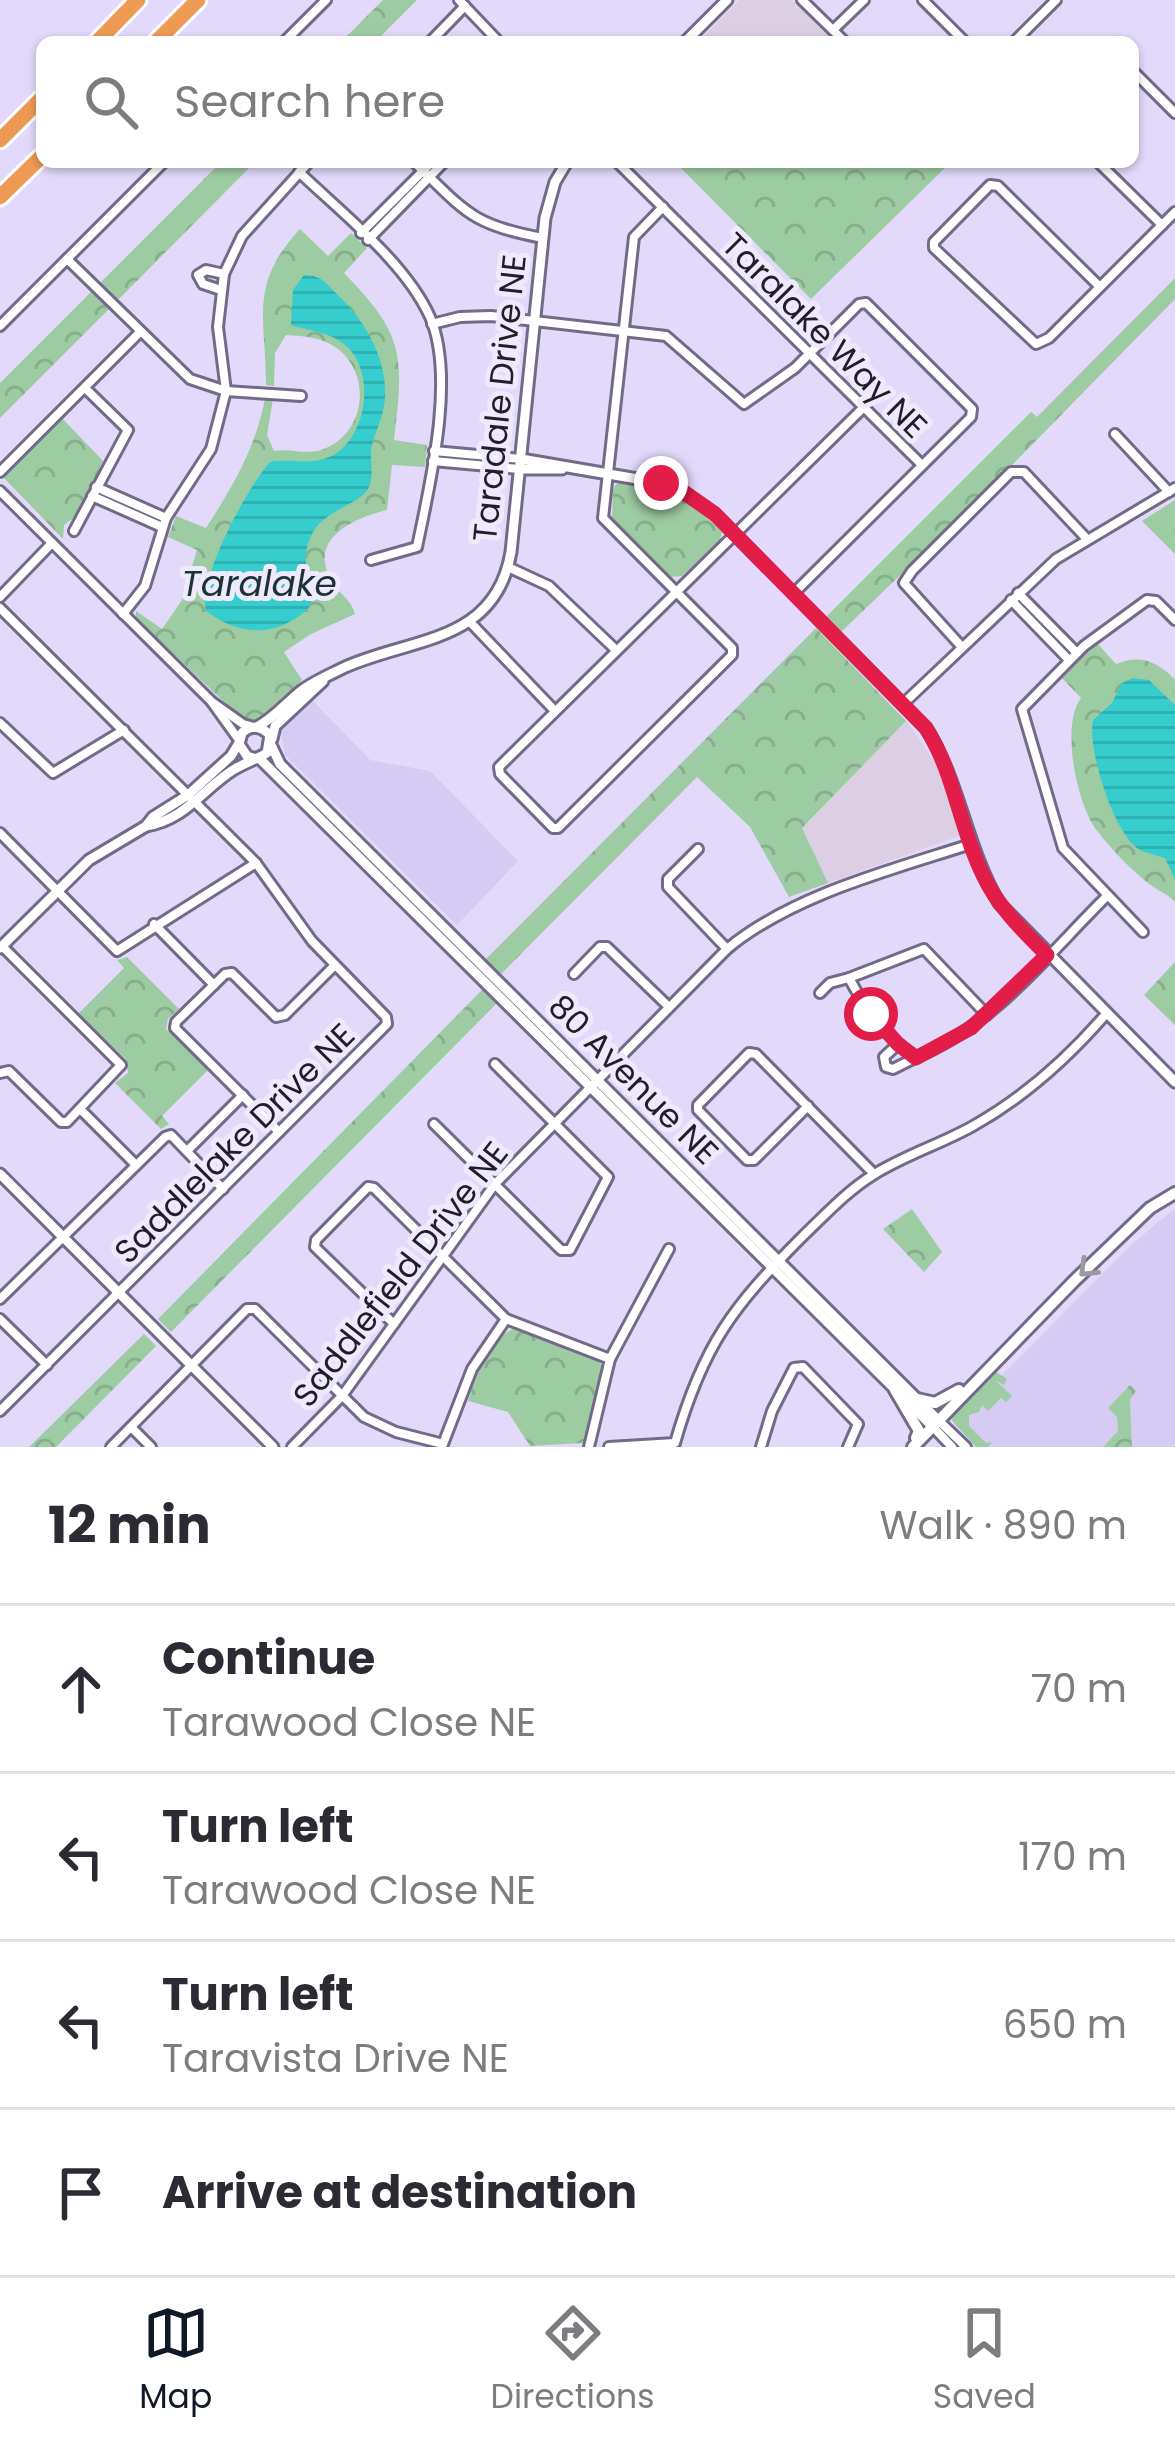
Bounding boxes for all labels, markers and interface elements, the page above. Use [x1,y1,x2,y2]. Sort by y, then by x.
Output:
search box [36,36,1139,168]
icon: search [78,69,144,135]
text: Search here [174,70,445,133]
street label: Taralake Way NE [711,222,938,449]
street label: Taradale Drive NE [461,252,538,544]
route end [634,456,688,510]
water label: Taralake [181,558,337,609]
street label: 80 Avenue NE [538,984,729,1175]
route start [844,987,898,1041]
street label: Saddlelake Drive NE [103,1012,365,1274]
street label: Saddlefield Drive NE [282,1132,519,1417]
one-way arrow [1079,1255,1101,1277]
text: 12 min [48,1489,211,1561]
text: Walk · 890 m [880,1498,1127,1553]
text: Continue [162,1627,375,1690]
icon: ahead [48,1656,114,1722]
text: 70 m [1031,1661,1127,1716]
text: Tarawood Close NE [162,1695,536,1750]
text: Turn left [162,1795,354,1858]
icon: left [48,1824,114,1890]
text: 170 m [1018,1829,1127,1884]
text: Tarawood Close NE [162,1863,536,1918]
text: Turn left [162,1963,354,2026]
icon: left [48,1992,114,2058]
text: 650 m [1003,1997,1127,2052]
text: Taravista Drive NE [162,2031,509,2086]
icon: arrive [48,2160,114,2226]
text: Arrive at destination [162,2161,637,2224]
tab: Map [139,2300,212,2422]
tab: Directions [491,2300,654,2422]
tab: Saved [933,2300,1036,2422]

